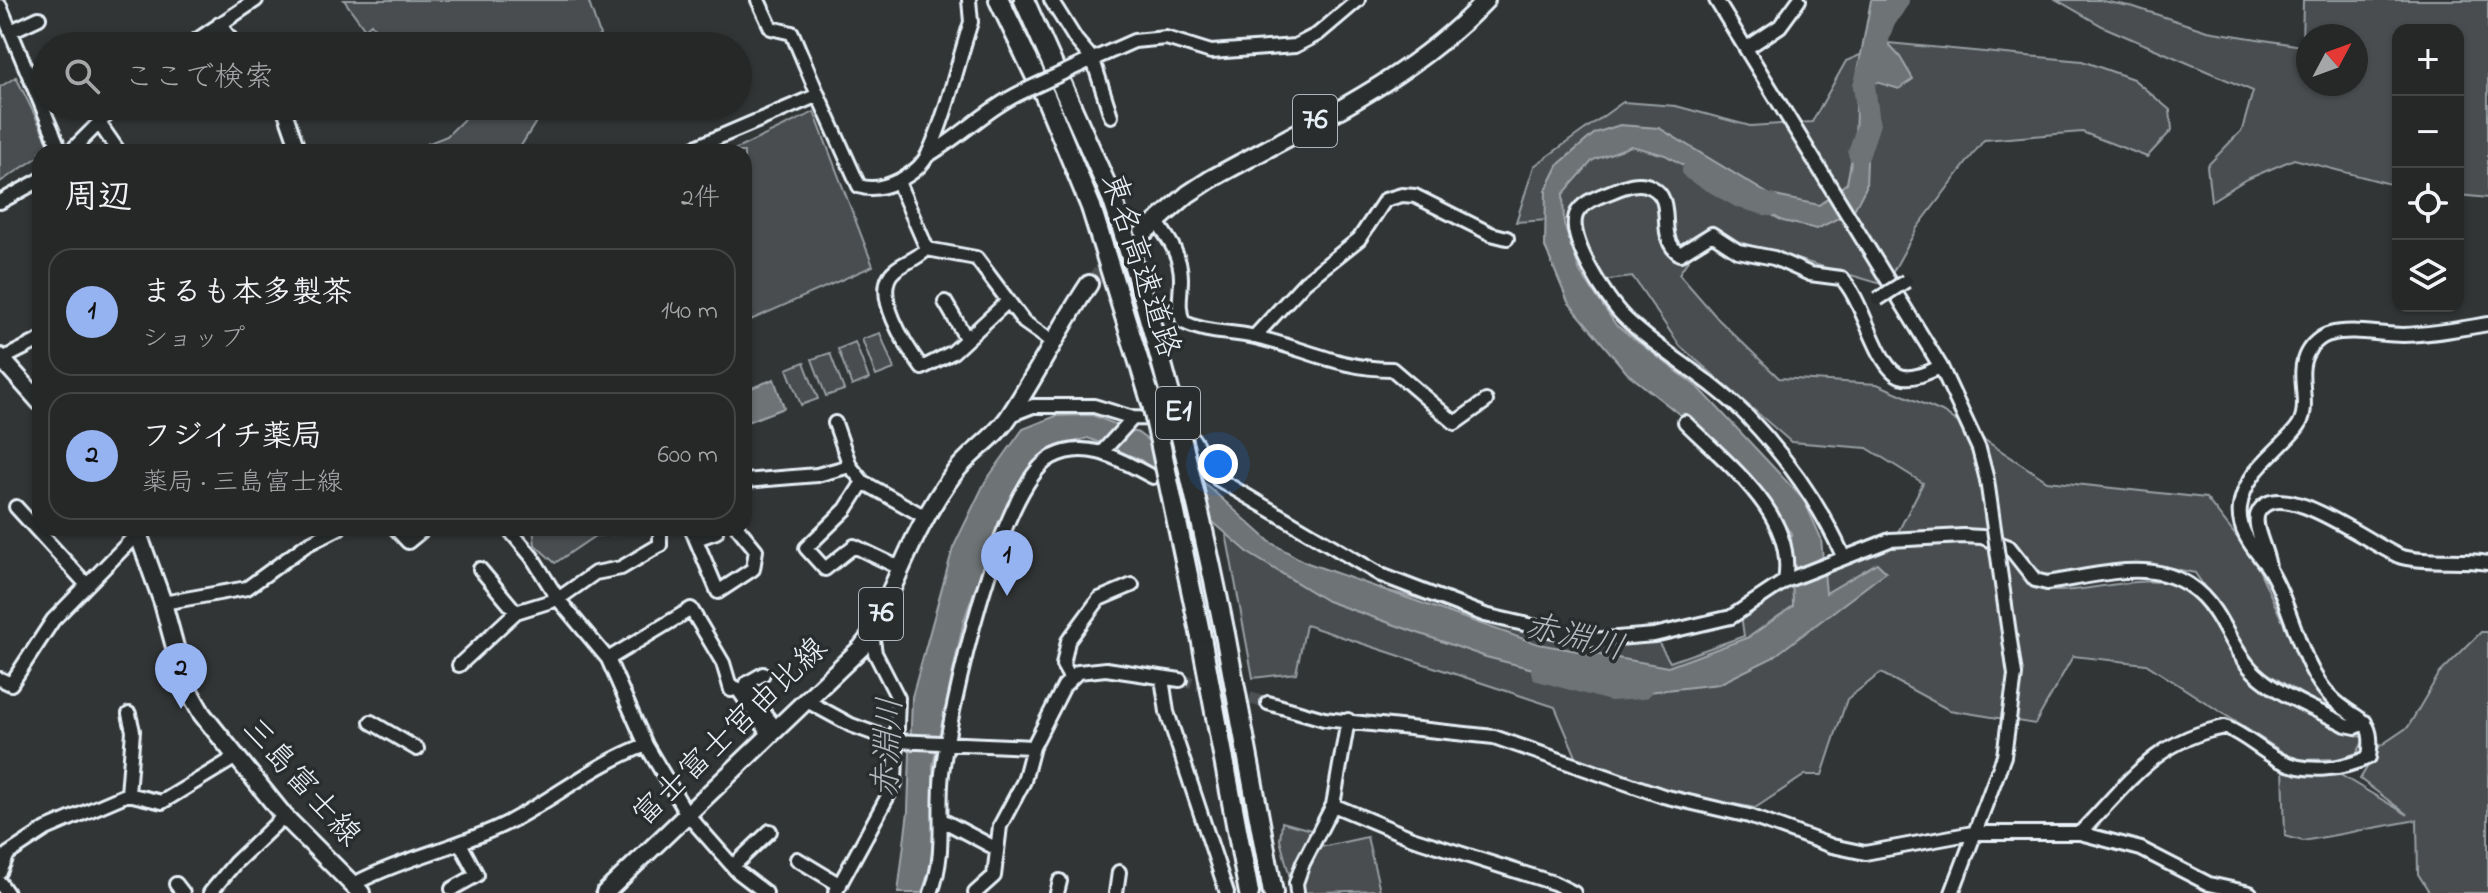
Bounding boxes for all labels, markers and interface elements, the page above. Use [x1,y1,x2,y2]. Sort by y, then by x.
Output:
north arrow [2296,24,2368,96]
map controls [2392,24,2464,312]
button: + [2392,24,2464,96]
search box [32,32,752,120]
icon: search [60,54,104,98]
text: ここで検索 [124,57,274,101]
road number: 76 [1293,95,1337,147]
button: − [2392,96,2464,168]
street label: 東名高速道路 [1087,167,1191,365]
button: locate [2392,168,2464,240]
text: 周辺 [64,174,132,224]
text: 2件 [681,180,720,218]
button: layers [2392,240,2464,312]
text: まるも本多製茶 [142,272,352,316]
text: 1 [88,293,96,331]
text: 140 m [661,293,718,331]
text: ショップ [142,321,245,359]
road number: E1 [1156,387,1200,439]
text: フジイチ薬局 [142,416,322,460]
text: 2 [86,437,98,475]
text: 600 m [657,437,718,475]
your location [1198,444,1238,484]
text: 薬局 · 三島富士線 [142,465,343,503]
pin: 1 [981,530,1033,596]
road number: 76 [859,588,903,640]
water label: 赤淵川 [1518,602,1630,676]
street label: 富士富士宮由比線 [623,627,839,839]
pin: 2 [155,643,207,709]
water label: 赤淵川 [862,696,918,800]
street label: 三島富士線 [229,708,371,858]

